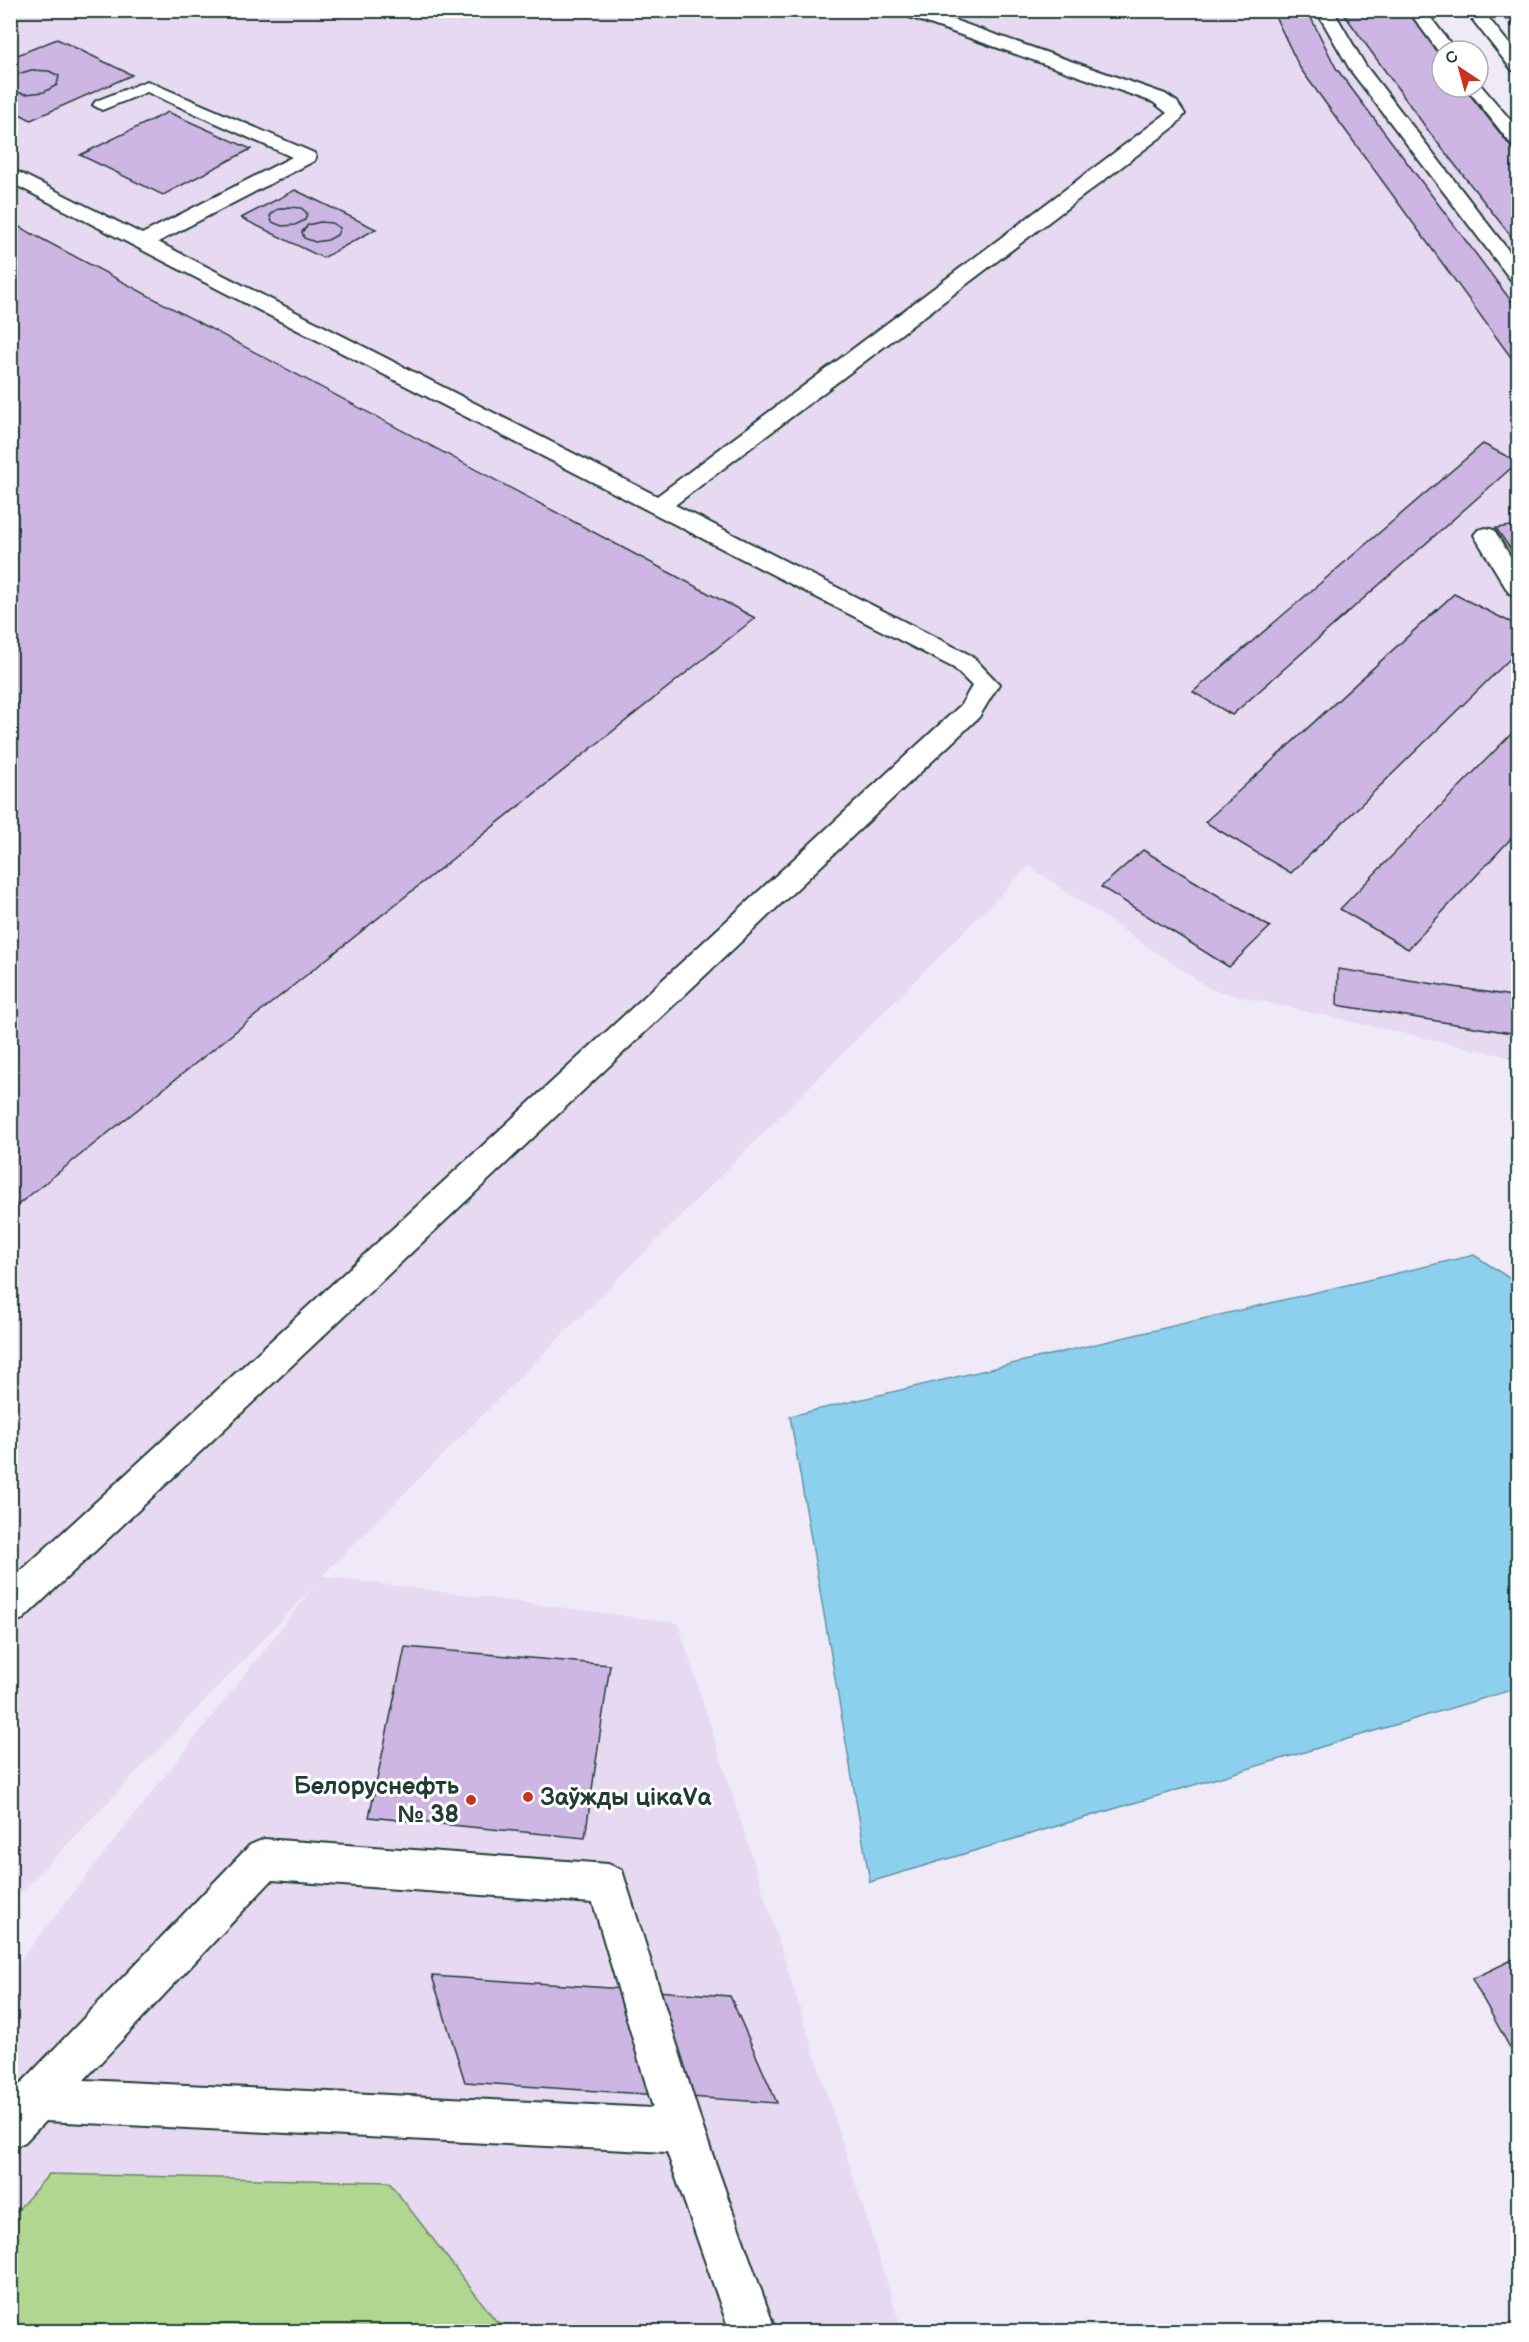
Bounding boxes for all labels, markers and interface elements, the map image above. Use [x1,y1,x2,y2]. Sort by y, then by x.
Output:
north arrow [1430,39,1490,99]
text: С [1442,47,1462,69]
place label: Белоруснефть № 38 [294,1772,460,1829]
place label: Заўжды цікаVа [540,1783,712,1812]
marker: Заўжды цікаVа [521,1790,535,1804]
marker: Белоруснефть № 38 [464,1793,478,1807]

